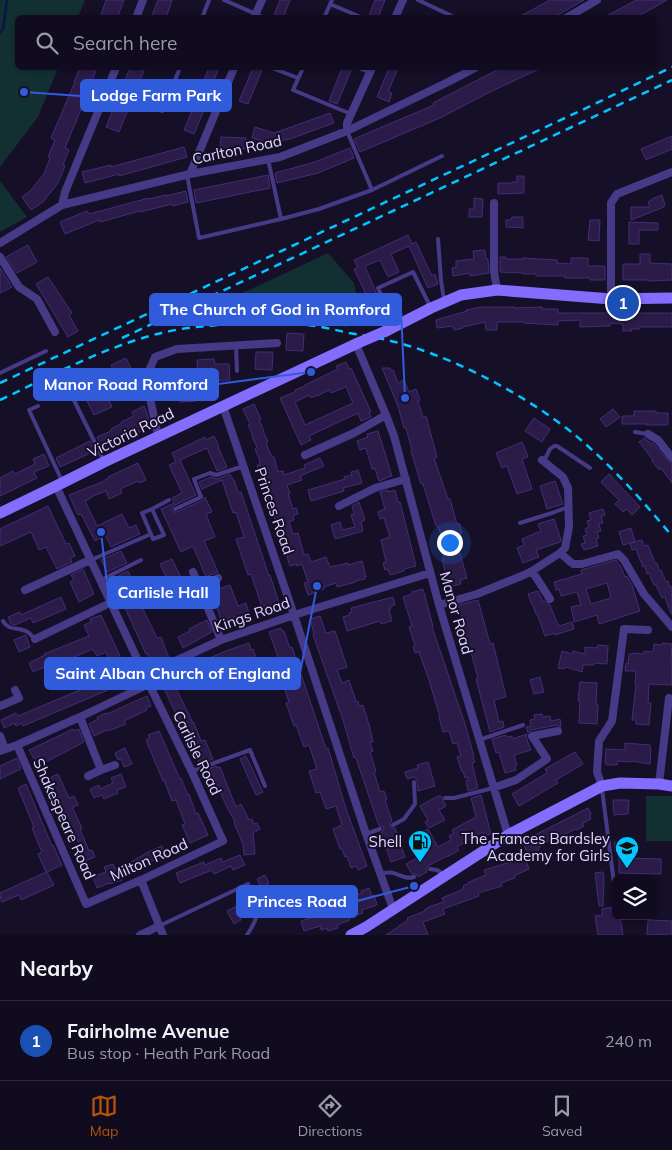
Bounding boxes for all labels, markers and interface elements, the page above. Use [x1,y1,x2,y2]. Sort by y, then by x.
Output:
search box [15,15,657,70]
icon: search [33,29,61,57]
text: Search here [73,31,177,55]
callout: Lodge Farm Park [81,80,231,111]
text: Lodge Farm Park [91,85,222,105]
street label: Carlton Road [190,131,283,168]
pin: 1 [607,284,639,322]
callout: The Church of God in Romford [150,294,401,325]
text: The Church of God in Romford [160,299,390,319]
callout: Manor Road Romford [34,369,218,400]
text: Manor Road Romford [44,374,208,394]
street label: Victoria Road [84,403,177,462]
street label: Princes Road [251,465,298,557]
your location [437,530,463,556]
street label: Manor Road [436,569,477,657]
callout: Carlisle Hall [108,577,219,608]
text: Carlisle Hall [117,582,209,602]
street label: Kings Road [211,593,292,636]
callout: Saint Alban Church of England [45,658,300,689]
text: Saint Alban Church of England [55,663,291,683]
street label: Carlisle Road [169,708,226,798]
street label: Shakespeare Road [29,755,100,882]
fuel station icon: Shell [407,829,433,863]
place label: The Frances Bardsley Academy for Girls [461,829,610,865]
place label: Shell [369,832,402,851]
street label: Milton Road [107,834,191,885]
school or university icon: The Frances Bardsley Academy for Girls [614,835,640,869]
map controls [612,875,657,920]
button: layers [612,875,657,920]
callout: Princes Road [237,886,357,917]
text: Princes Road [247,891,347,911]
text: Nearby [20,955,93,981]
text: Fairholme Avenue [67,1019,230,1043]
text: 1 [31,1031,41,1051]
text: 240 m [605,1031,652,1051]
text: Bus stop · Heath Park Road [67,1043,270,1063]
tab: Map [90,1092,118,1140]
tab: Directions [298,1092,363,1140]
tab: Saved [542,1092,582,1140]

